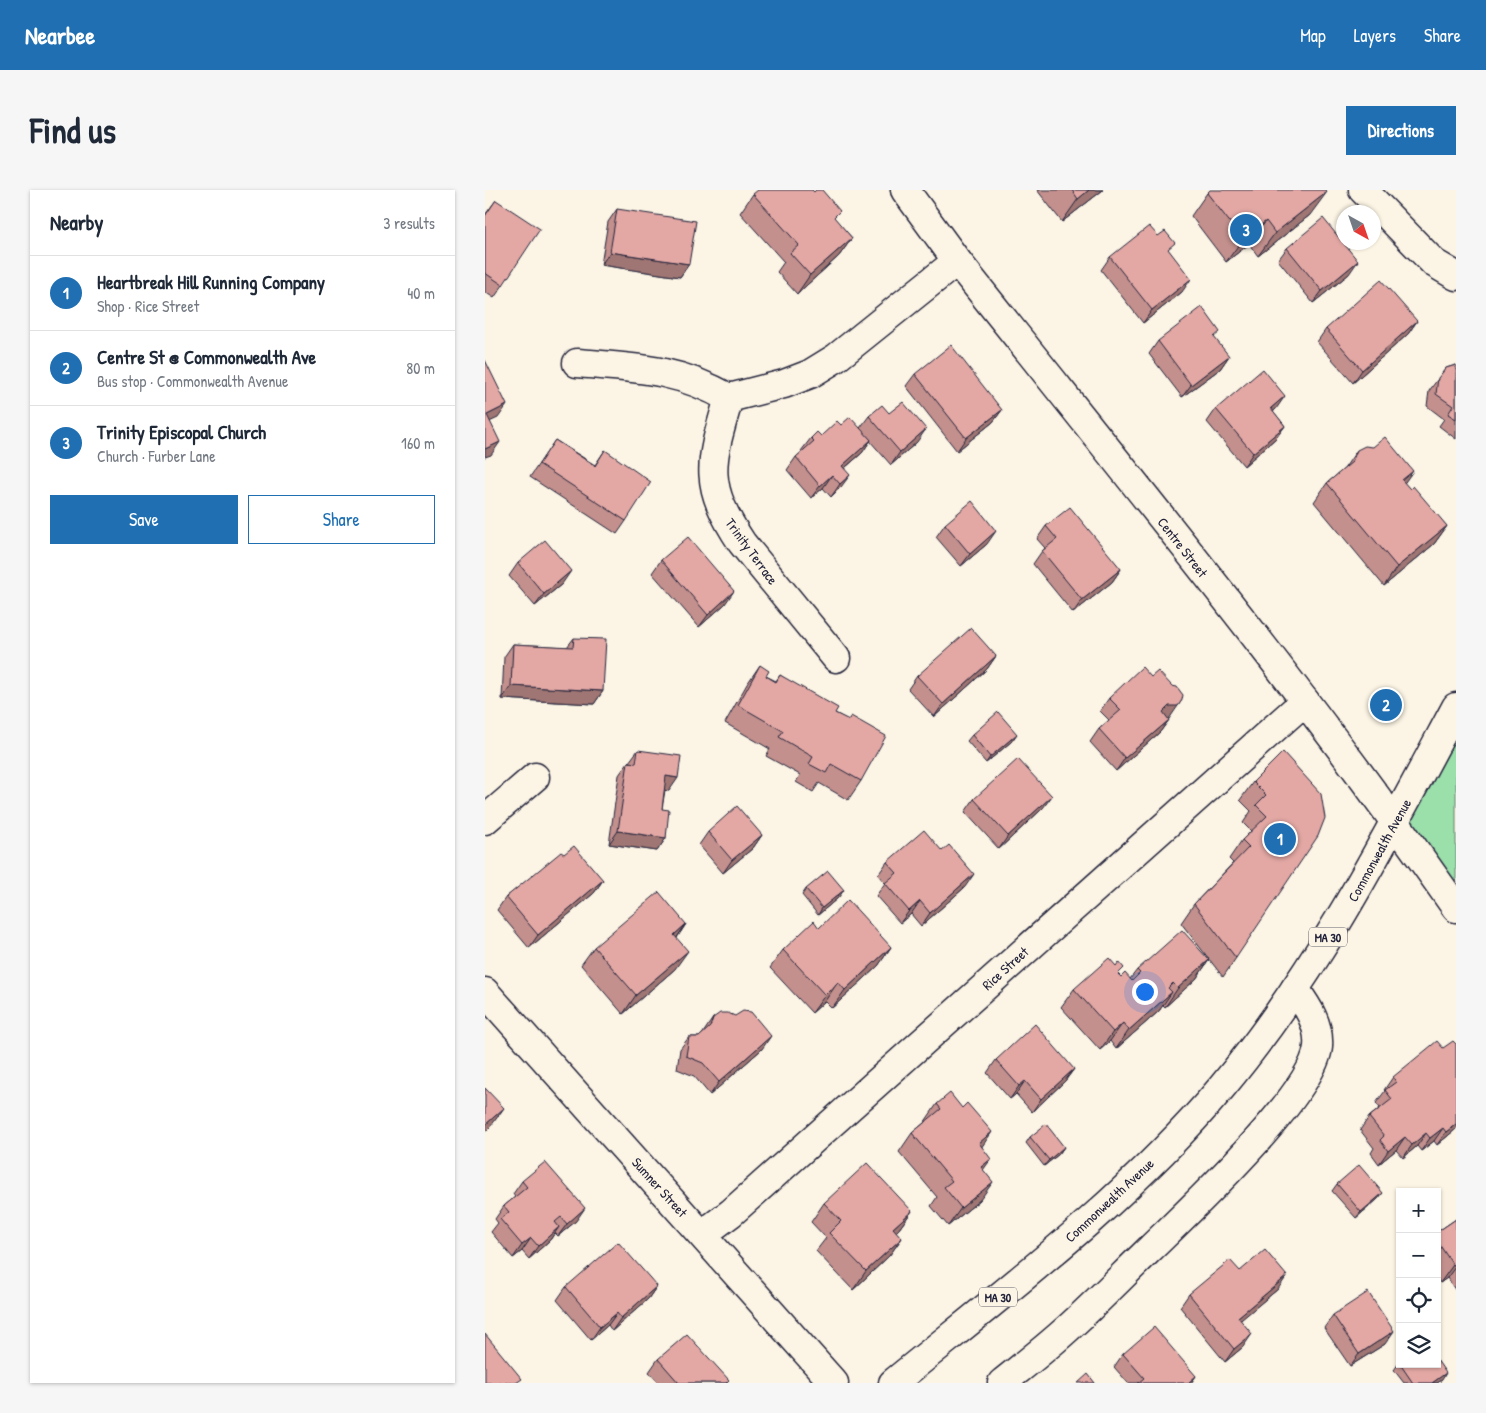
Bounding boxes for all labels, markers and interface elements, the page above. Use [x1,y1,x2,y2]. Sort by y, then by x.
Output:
text: Nearbee [25,19,95,51]
text: Map [1300,23,1326,48]
text: Layers [1354,23,1396,48]
text: Share [1424,23,1461,48]
button: Directions [1346,106,1456,155]
text: Find us [30,107,116,154]
north arrow [1336,205,1381,250]
text: Nearby [50,208,103,237]
pin: 3 [1230,211,1262,249]
text: 3 results [383,212,435,234]
text: Heartbreak Hill Running Company [97,269,325,295]
text: 1 [63,282,69,304]
text: 40 m [407,282,435,304]
text: Shop · Rice Street [97,295,199,317]
text: Centre St @ Commonwealth Ave [97,344,316,370]
text: 2 [62,357,70,379]
text: 80 m [406,357,435,379]
text: Bus stop · Commonwealth Avenue [97,370,288,392]
text: Trinity Episcopal Church [97,419,266,445]
text: 3 [62,432,70,454]
text: 160 m [401,432,435,454]
text: Church · Furber Lane [97,445,216,467]
button: Save [50,495,238,544]
button: Share [248,495,435,544]
street label: Centre Street [1154,513,1213,581]
street label: Trinity Terrace [721,514,783,589]
pin: 2 [1370,686,1402,724]
street label: Commonwealth Avenue [1343,795,1415,905]
pin: 1 [1264,820,1296,858]
road number: MA 30 [1309,928,1347,946]
street label: Rice Street [978,942,1032,994]
your location [1132,979,1158,1005]
street label: Sumner Street [628,1153,692,1221]
street label: Commonwealth Avenue [1060,1154,1158,1246]
map controls [1396,1188,1441,1368]
button: + [1396,1188,1441,1233]
button: − [1396,1233,1441,1278]
button: locate [1396,1278,1441,1323]
road number: MA 30 [979,1288,1017,1306]
button: layers [1396,1323,1441,1368]

